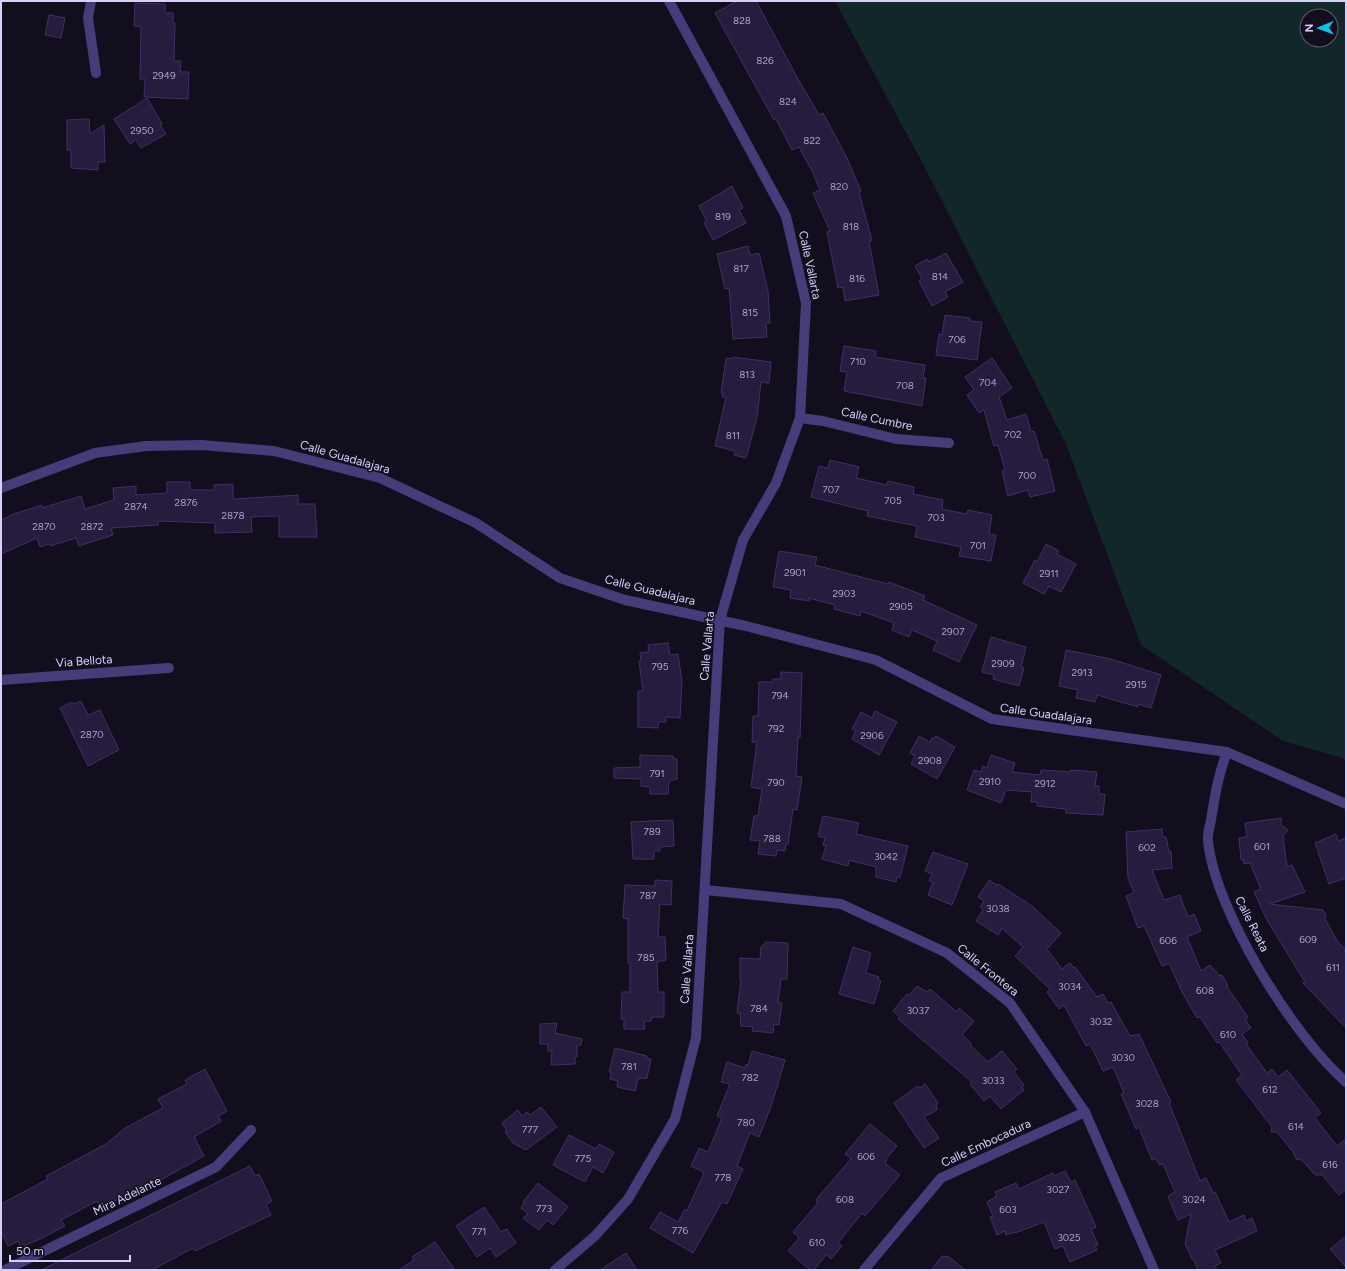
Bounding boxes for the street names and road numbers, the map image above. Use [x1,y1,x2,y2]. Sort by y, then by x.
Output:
street label: Calle Vallarta [796,230,824,300]
street label: Calle Cumbre [840,405,914,434]
street label: Calle Guadalajara [298,437,392,477]
street label: Calle Guadalajara [603,572,697,608]
street label: Calle Vallarta [697,611,717,681]
street label: Via Bellota [55,652,113,670]
street label: Calle Guadalajara [999,701,1093,727]
street label: Calle Reata [1232,894,1272,954]
street label: Calle Vallarta [678,934,696,1004]
street label: Calle Frontera [954,941,1022,999]
street label: Calle Embocadura [939,1116,1033,1170]
street label: Mira Adelante [91,1173,164,1219]

